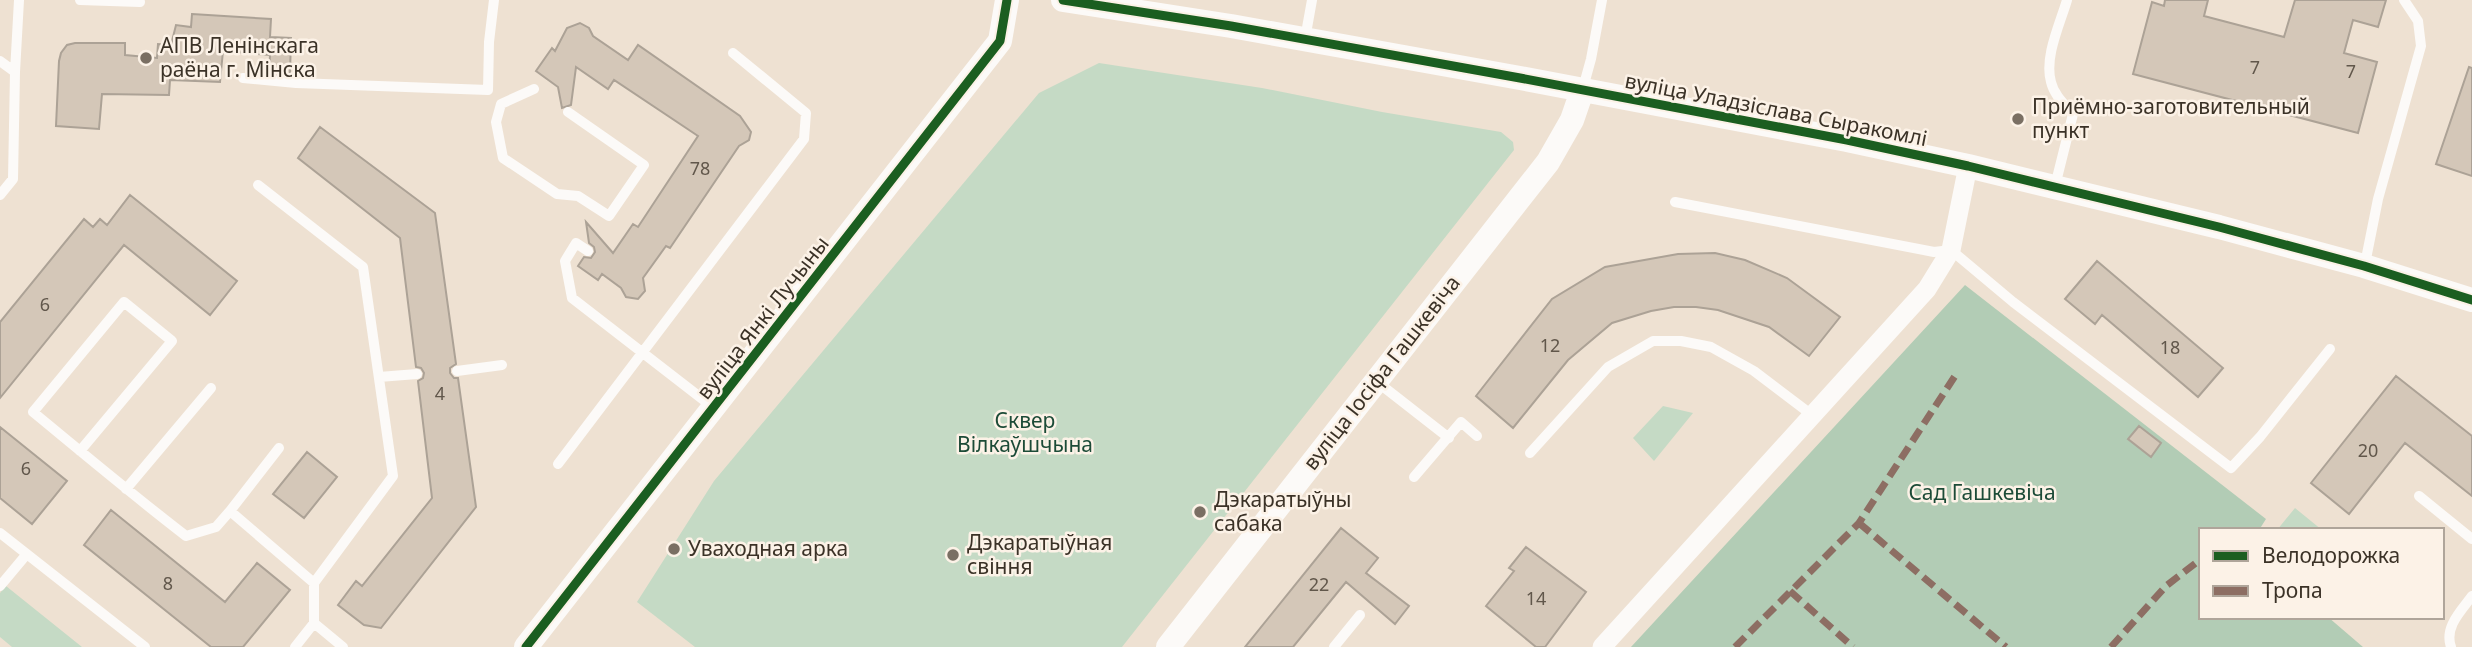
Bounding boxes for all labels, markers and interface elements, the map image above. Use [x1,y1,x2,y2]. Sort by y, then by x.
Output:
place label: АПВ Ленінскага раёна г. Мінска [160,31,319,83]
marker: АПВ Ленінскага раёна г. Мінска [138,50,154,66]
house number: 7 [2250,55,2260,79]
house number: 7 [2346,59,2356,83]
street label: вуліца Уладзіслава Сыракомлі [1623,66,1930,152]
place label: Приёмно-заготовительный пункт [2032,92,2310,144]
marker: Приёмно-заготовительный пункт [2010,111,2026,127]
house number: 78 [690,156,710,180]
street label: вуліца Янкі Лучыны [690,230,835,405]
street label: вуліца Іосіфа Гашкевіча [1296,269,1466,475]
house number: 6 [40,292,50,316]
house number: 12 [1540,333,1560,357]
house number: 18 [2160,335,2180,359]
house number: 4 [435,381,445,405]
park label: Сквер Вілкаўшчына [957,406,1093,458]
house number: 20 [2358,438,2378,462]
house number: 6 [21,456,31,480]
park label: Сад Гашкевіча [1908,478,2056,506]
place label: Дэкаратыўны сабака [1214,485,1352,537]
marker: Дэкаратыўны сабака [1192,504,1208,520]
place label: Дэкаратыўная свіння [967,528,1112,580]
legend [2199,528,2444,619]
place label: Уваходная арка [688,534,848,562]
marker: Уваходная арка [666,541,682,557]
text: Велодорожка [2262,541,2400,569]
marker: Дэкаратыўная свіння [945,547,961,563]
house number: 8 [163,571,173,595]
house number: 22 [1309,572,1329,596]
text: Тропа [2262,576,2323,604]
house number: 14 [1526,586,1546,610]

